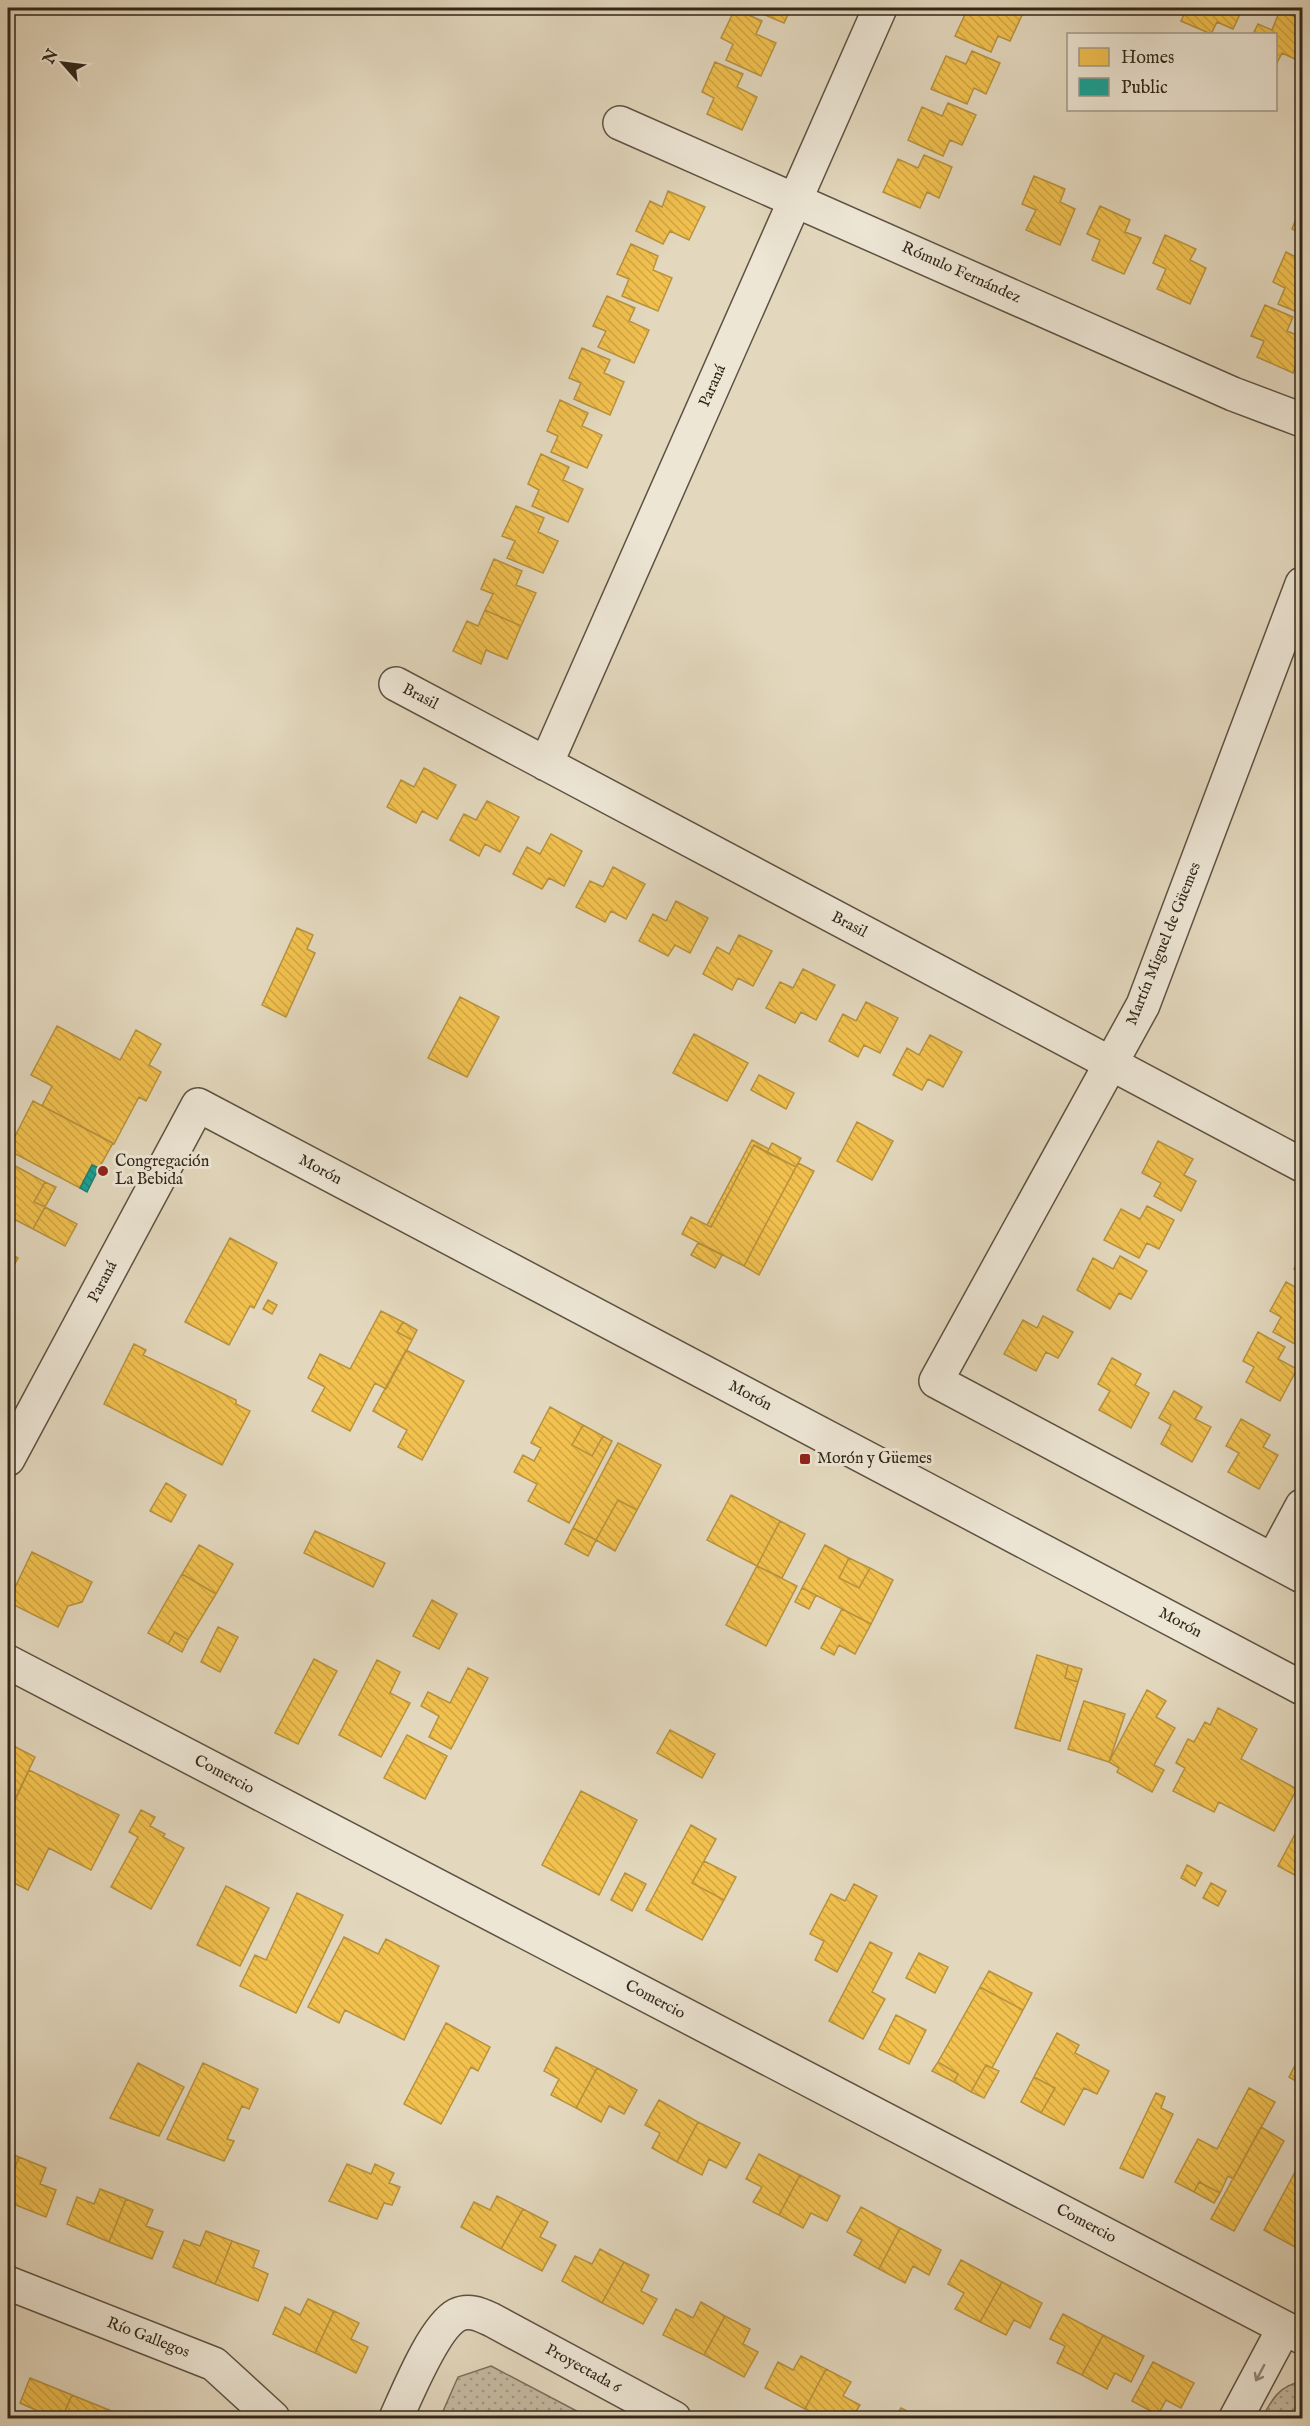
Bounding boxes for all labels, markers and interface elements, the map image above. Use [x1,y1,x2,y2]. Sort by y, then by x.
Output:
north arrow [33,33,93,93]
legend [1067,33,1277,111]
text: N [39,46,64,69]
text: Homes [1121,47,1174,70]
text: Public [1121,77,1168,100]
street label: Rómulo Fernández [898,238,1024,308]
street label: Paraná [695,362,731,410]
street label: Brasil [399,679,442,715]
street label: Martín Miguel de Güemes [1122,859,1206,1028]
street label: Brasil [828,907,871,943]
street label: Morón [295,1150,346,1190]
place label: Congregación La Bebida [115,1152,210,1190]
marker: Congregación La Bebida [96,1164,110,1178]
street label: Paraná [84,1258,122,1306]
street label: Morón [725,1376,776,1416]
place label: Morón y Güemes [817,1449,932,1469]
marker: Morón y Güemes [798,1452,812,1466]
street label: Morón [1155,1603,1206,1643]
street label: Comercio [190,1751,258,1799]
street label: Comercio [621,1976,689,2024]
street label: Comercio [1052,2200,1120,2248]
street label: Río Gallegos [104,2313,193,2363]
street label: Proyectada 6 [542,2340,625,2398]
one-way arrow [1254,2364,1266,2381]

